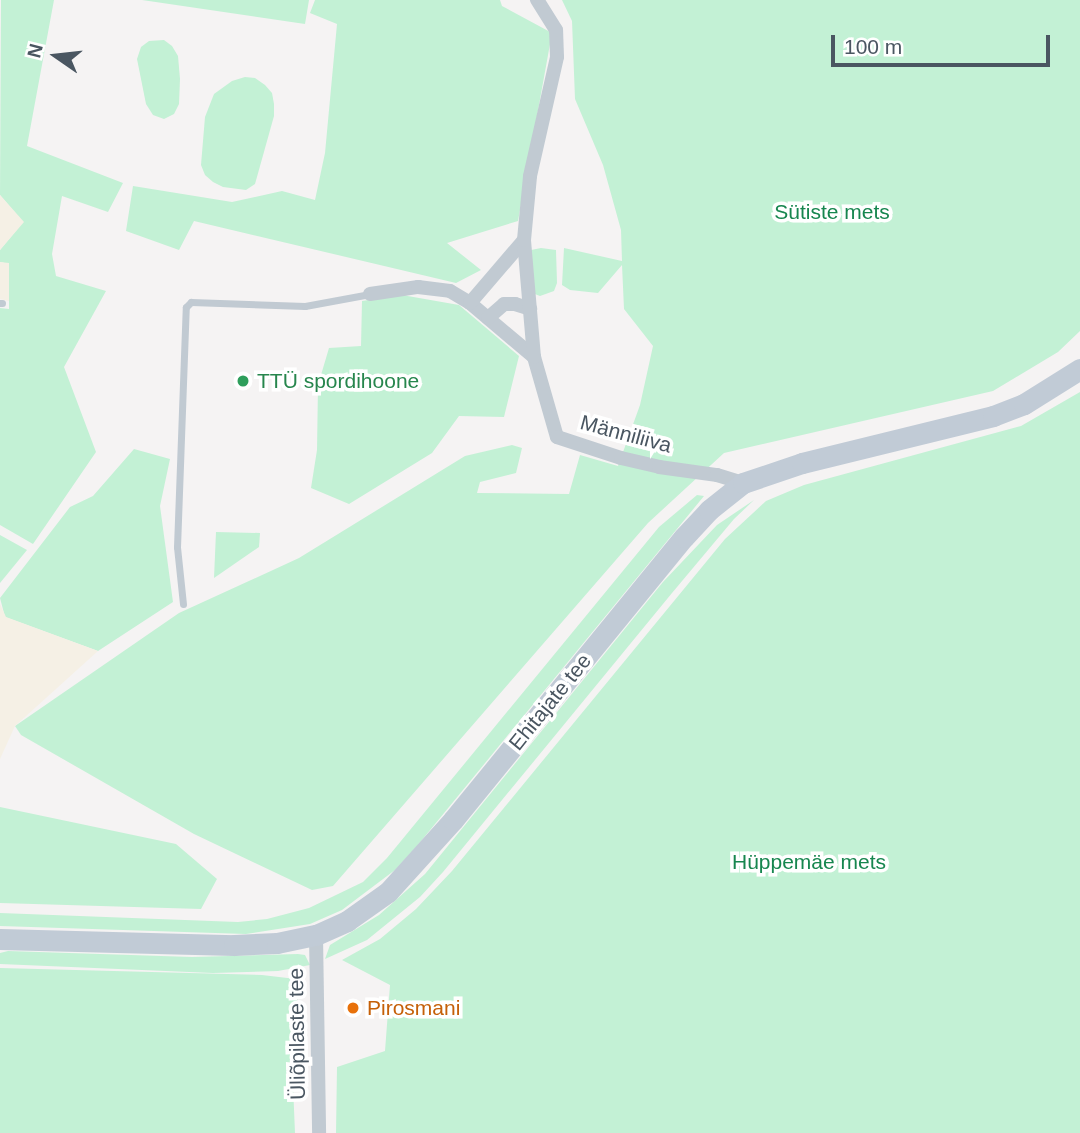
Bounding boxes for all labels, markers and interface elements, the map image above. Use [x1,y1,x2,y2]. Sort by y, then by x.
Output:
north arrow [21,21,91,91]
scale bar [835,21,1054,65]
text: 100 m [844,35,902,58]
text: N [23,42,47,60]
park label: Sütiste mets [774,199,890,225]
place label: TTÜ spordihoone [257,368,419,394]
marker: TTÜ spordihoone [235,373,251,389]
street label: Männiliiva [578,410,674,458]
street label: Ehitajate tee [503,649,597,755]
park label: Hüppemäe mets [732,849,886,875]
street label: Üliõpilaste tee [283,968,311,1100]
place label: Pirosmani [367,995,460,1021]
marker: Pirosmani [345,1000,361,1016]

